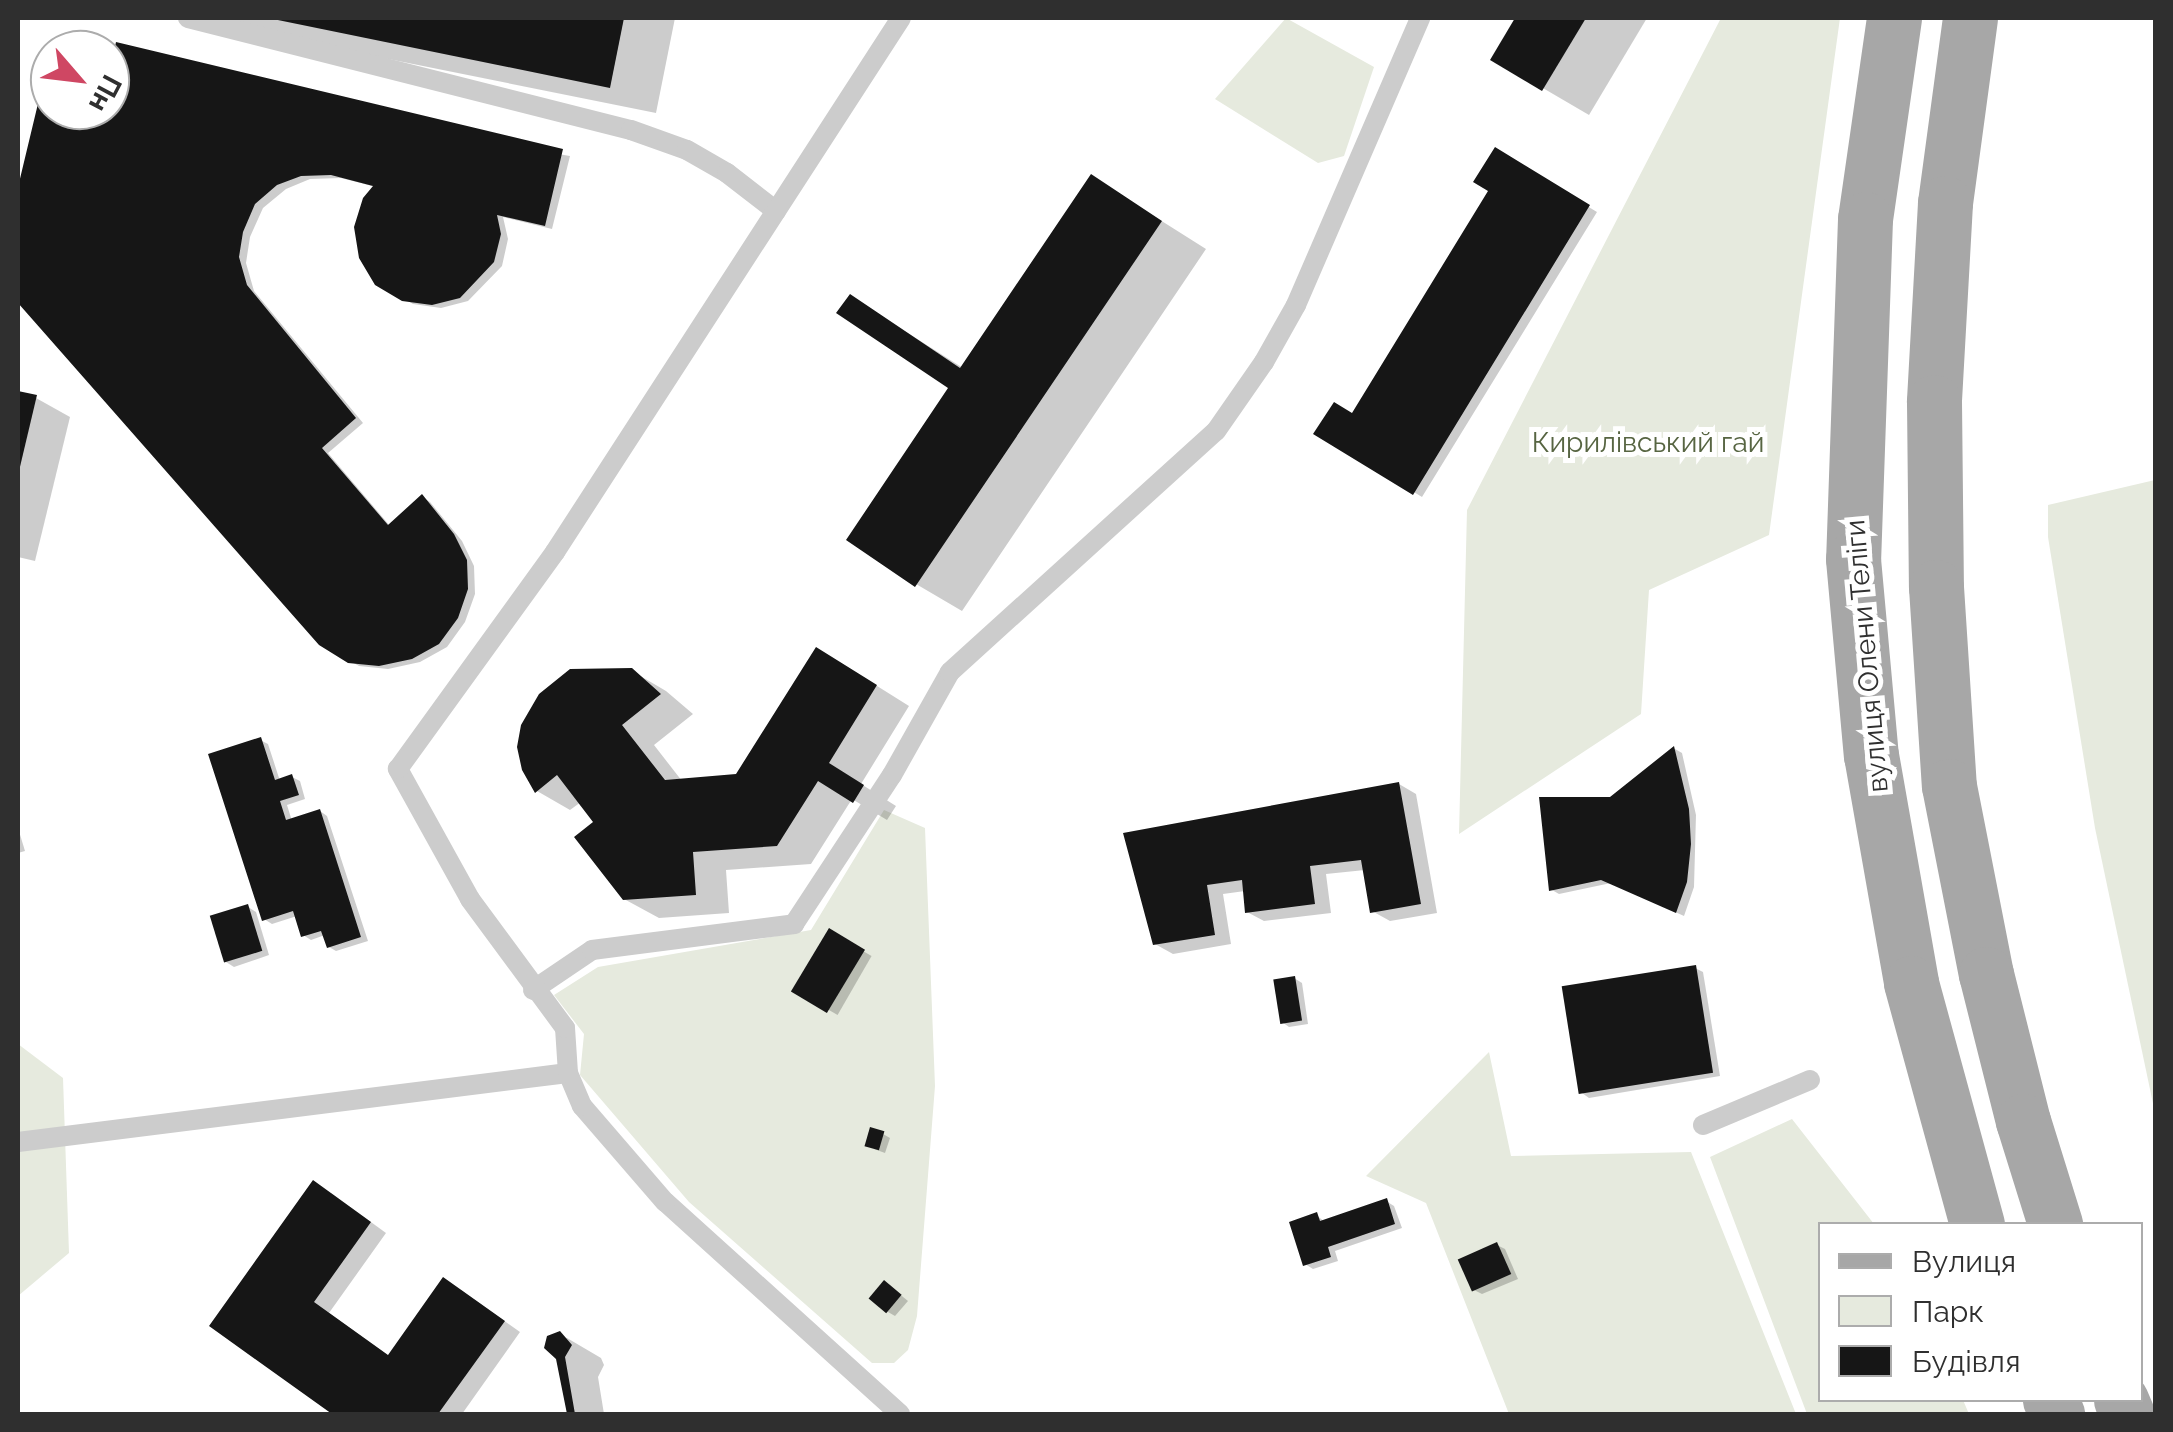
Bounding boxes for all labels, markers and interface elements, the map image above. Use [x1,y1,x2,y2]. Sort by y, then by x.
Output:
north arrow [30,30,130,130]
text: Пн [82,69,128,118]
park label: Кирилівський гай [1532,426,1764,460]
street label: вулиця Олени Теліги [1838,518,1896,794]
legend [1818,1222,2143,1402]
text: Вулиця [1912,1244,2016,1279]
text: Парк [1912,1294,1984,1329]
text: Будівля [1912,1344,2020,1379]

